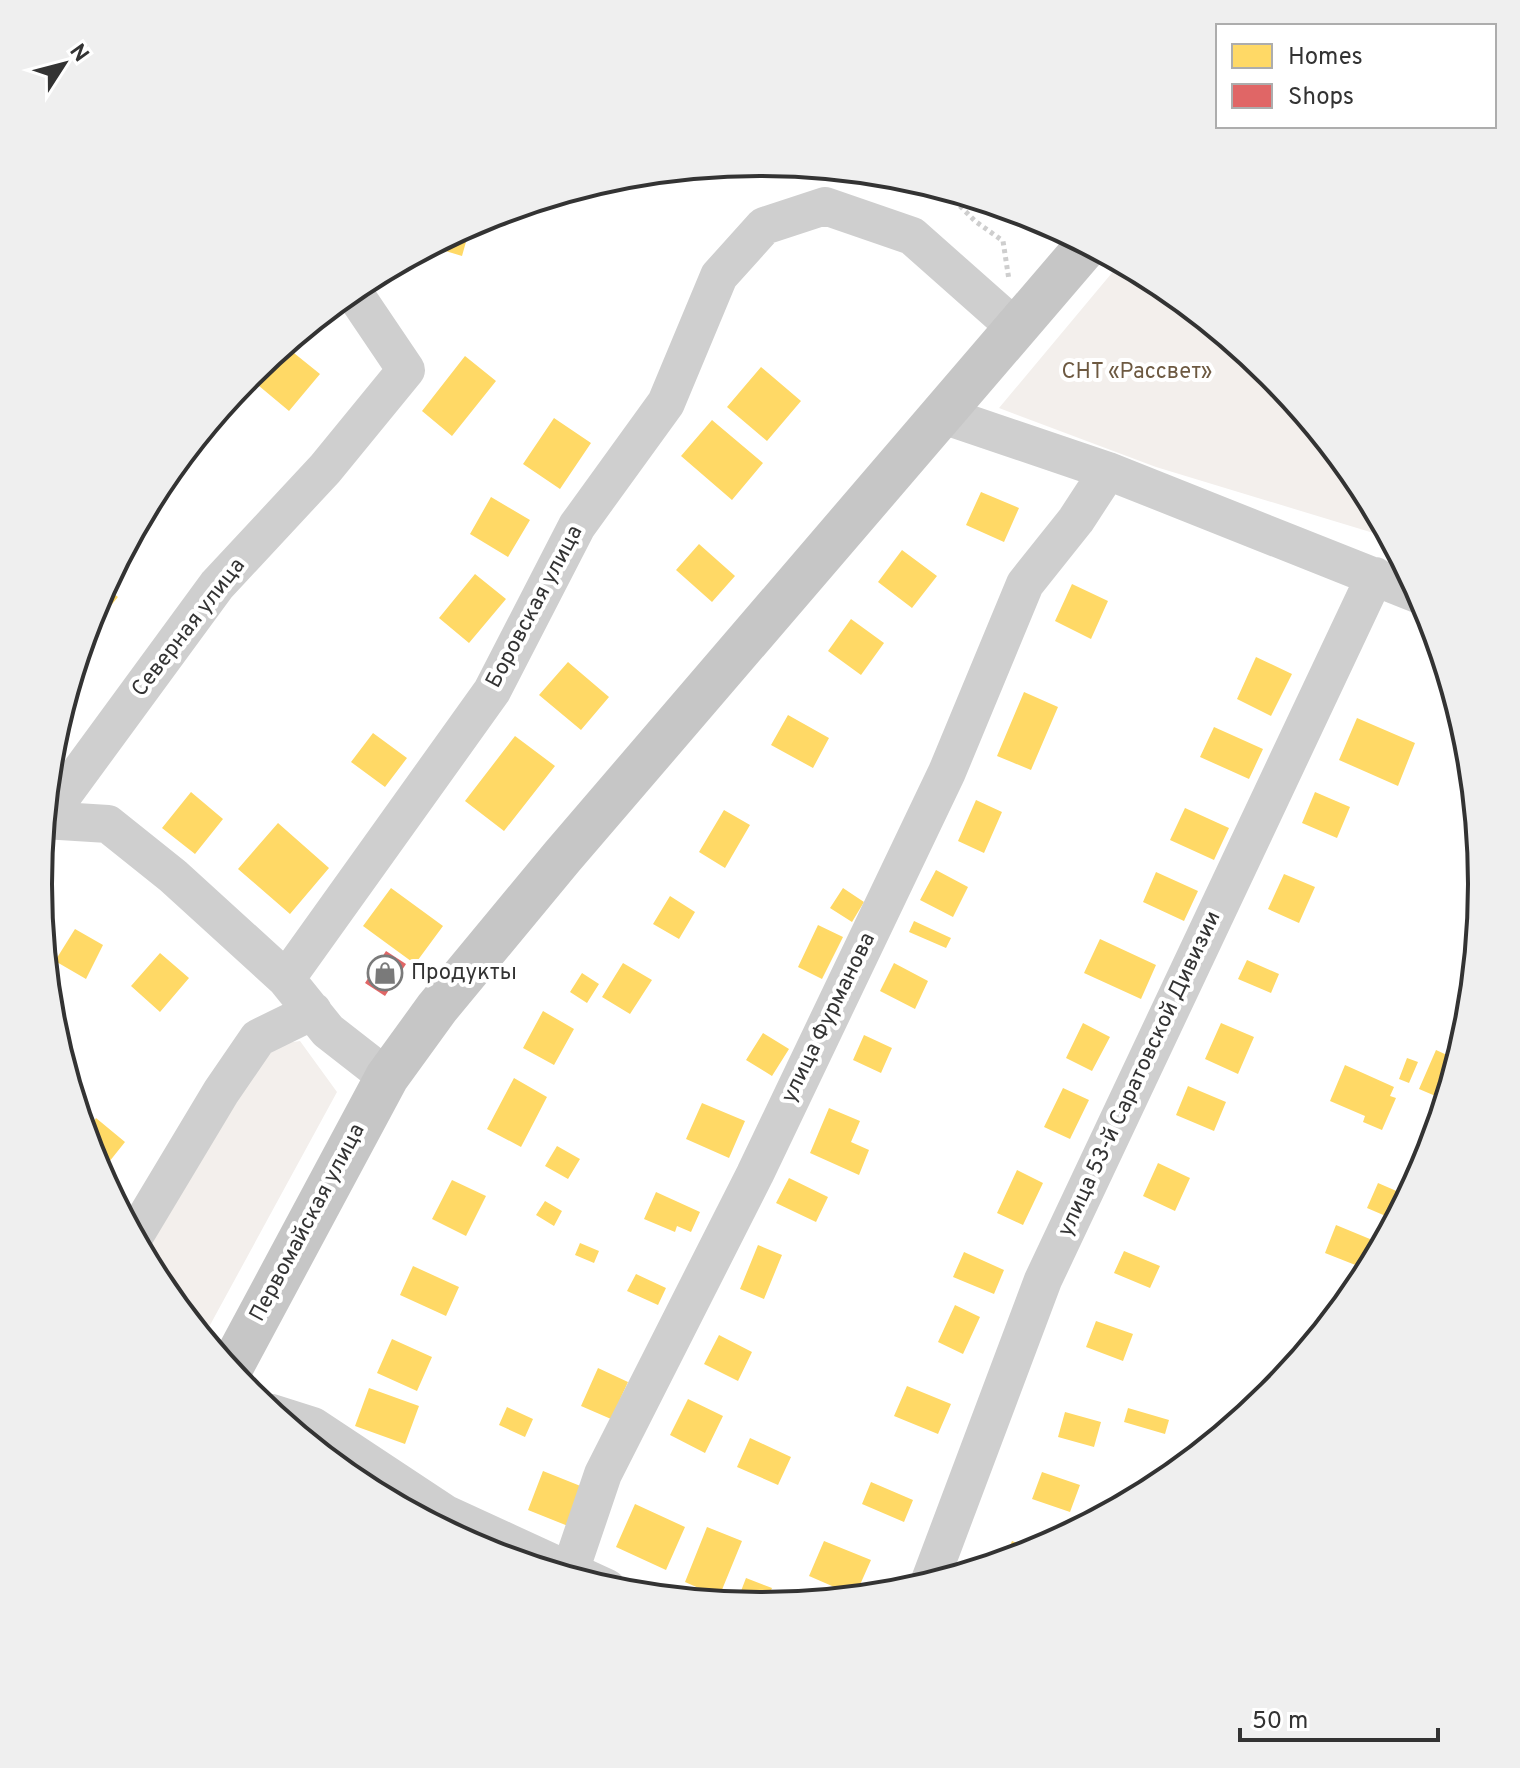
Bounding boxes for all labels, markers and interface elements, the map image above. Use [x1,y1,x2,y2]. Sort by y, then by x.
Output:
north arrow [24,24,104,104]
legend [1216,24,1496,128]
text: N [63,39,94,68]
text: Homes [1288,43,1363,73]
text: Shops [1288,83,1354,113]
park label: СНТ «Рассвет» [1062,359,1212,386]
street label: Боровская улица [481,521,589,693]
street label: Северная улица [126,553,252,703]
street label: улица 53-й Саратовской Дивизии [1053,907,1227,1241]
street label: улица Фурманова [776,928,882,1108]
shop icon: Продукты [366,954,404,992]
place label: Продукты [411,960,517,987]
street label: Первомайская улица [244,1119,372,1327]
scale bar [1240,1692,1438,1742]
text: 50 m [1252,1707,1308,1737]

